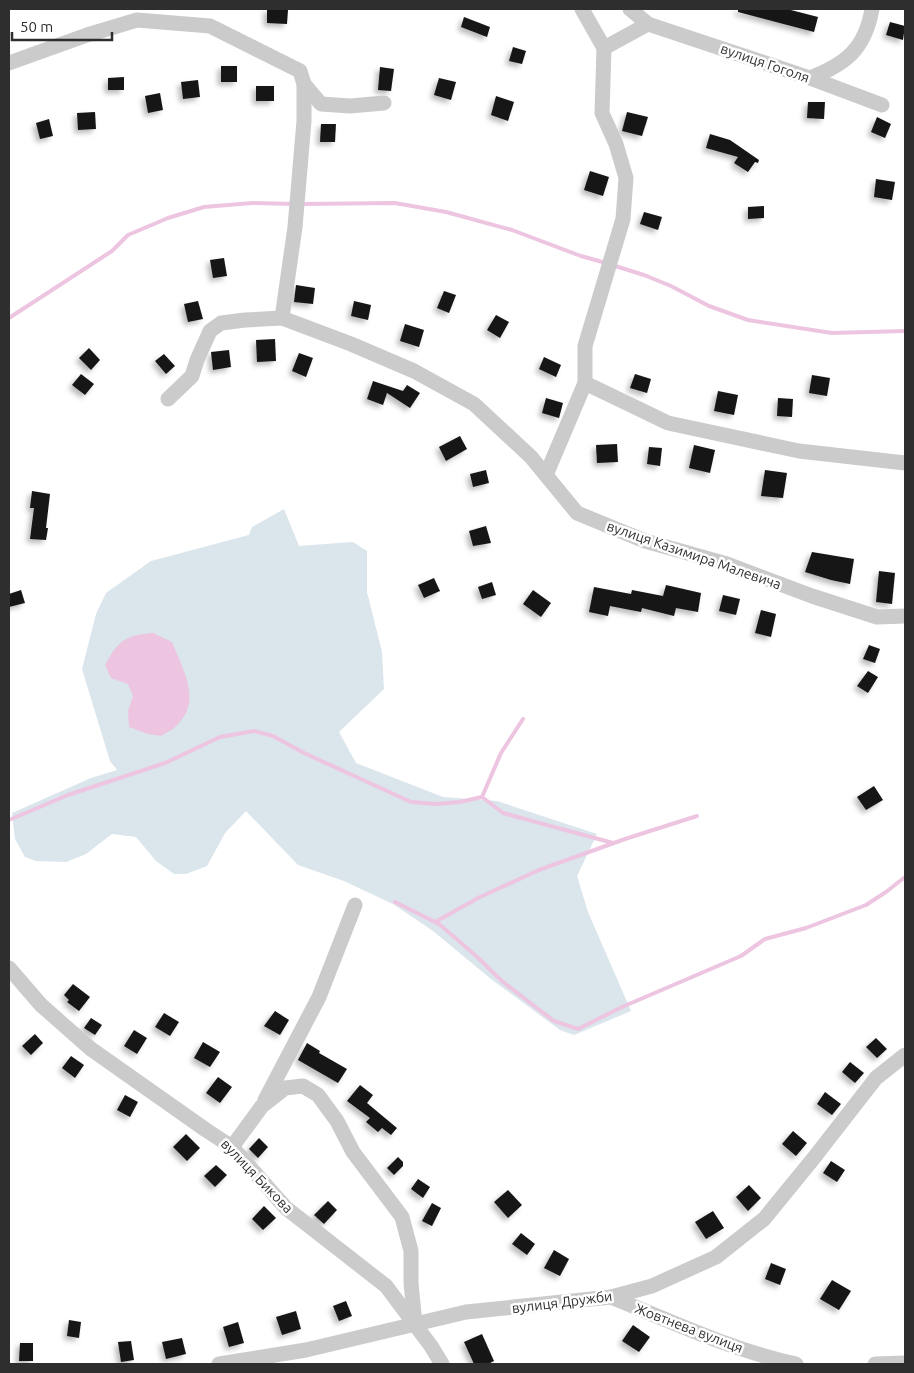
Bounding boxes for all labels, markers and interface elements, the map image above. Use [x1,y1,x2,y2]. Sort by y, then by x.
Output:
scale bar [12,10,112,42]
text: 50 m [20,18,53,35]
street label: вулиця Гоголя [718,40,812,86]
street label: вулиця Казимира Малевича [605,518,783,592]
street label: вулиця Бикова [218,1136,296,1216]
street label: вулиця Дружби [511,1288,613,1316]
street label: Жовтнева вулиця [633,1300,745,1356]

